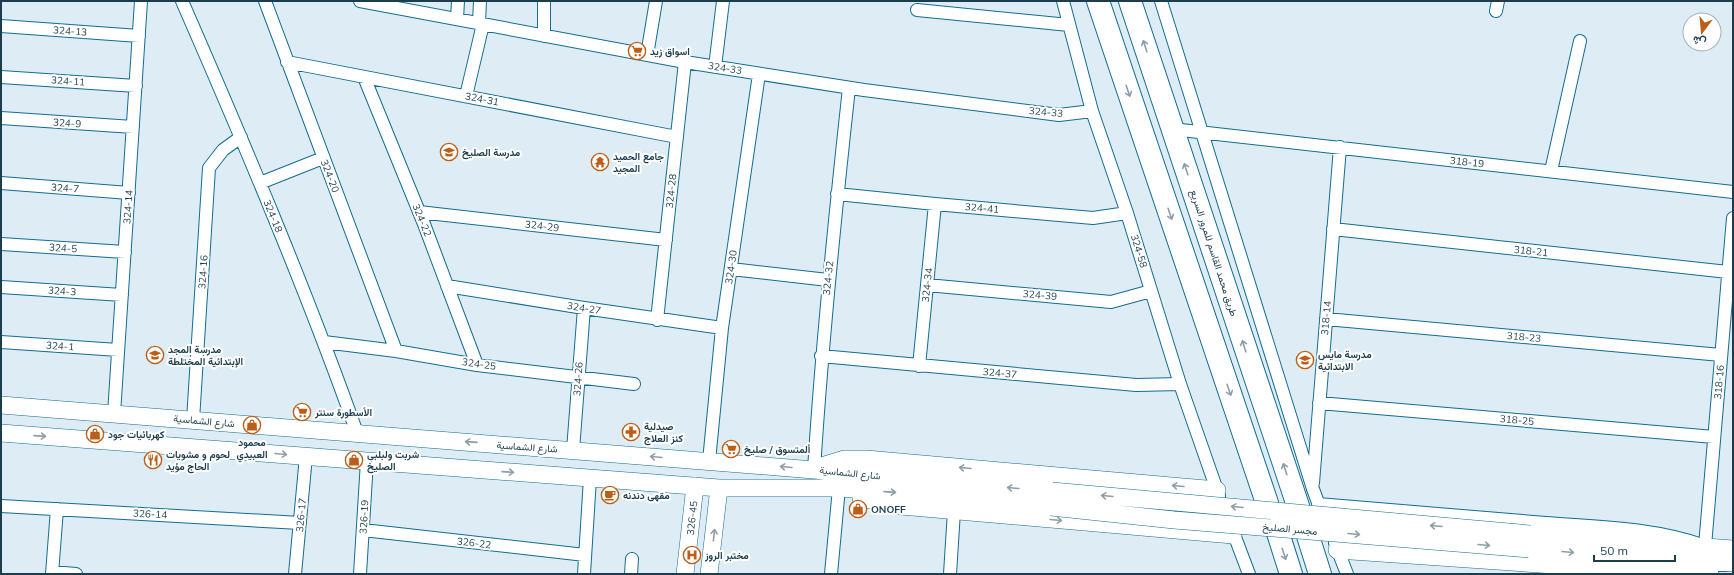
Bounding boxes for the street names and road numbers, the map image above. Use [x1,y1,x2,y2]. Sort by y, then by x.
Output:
street label: 324-13 [52,23,88,39]
street label: 324-33 [707,59,743,77]
street label: 324-11 [50,73,86,89]
street label: 324-31 [464,89,500,109]
street label: 324-33 [1028,104,1064,120]
street label: 324-9 [52,116,82,130]
street label: 318-19 [1449,154,1485,170]
street label: 324-20 [318,158,342,194]
street label: 324-28 [663,173,679,209]
street label: 324-7 [50,181,80,195]
street label: طريق محمد القاسم للمرور السريع [1187,188,1241,318]
street label: 324-14 [120,189,136,225]
street label: 324-18 [261,198,285,234]
street label: 324-41 [964,200,1000,216]
street label: 324-22 [410,202,434,238]
street label: 324-29 [524,217,560,235]
street label: 324-58 [1128,233,1150,269]
street label: 324-5 [48,241,78,255]
street label: 318-21 [1513,243,1549,259]
street label: 324-30 [722,249,740,285]
street label: 324-16 [195,254,211,290]
street label: 324-32 [820,260,836,296]
street label: 324-34 [919,267,935,303]
street label: 324-3 [47,284,77,298]
street label: 324-39 [1022,287,1058,303]
street label: 324-27 [566,299,602,317]
street label: 318-14 [1318,300,1334,336]
street label: 318-23 [1506,329,1542,345]
street label: 324-1 [45,339,75,353]
street label: 324-25 [461,355,497,373]
street label: 324-26 [570,361,586,397]
street label: 318-16 [1711,364,1727,400]
street label: 324-37 [982,365,1018,381]
street label: شارع الشماسية [173,412,235,430]
street label: 318-25 [1499,412,1535,428]
street label: شارع الشماسية [496,438,558,456]
street label: شارع الشماسية [819,463,881,483]
street label: 326-17 [293,497,309,533]
street label: 326-19 [357,500,371,534]
street label: 326-45 [684,500,700,536]
street label: 326-14 [133,507,167,521]
street label: مجسر الصليخ [1262,520,1318,538]
street label: 326-22 [456,534,492,552]

